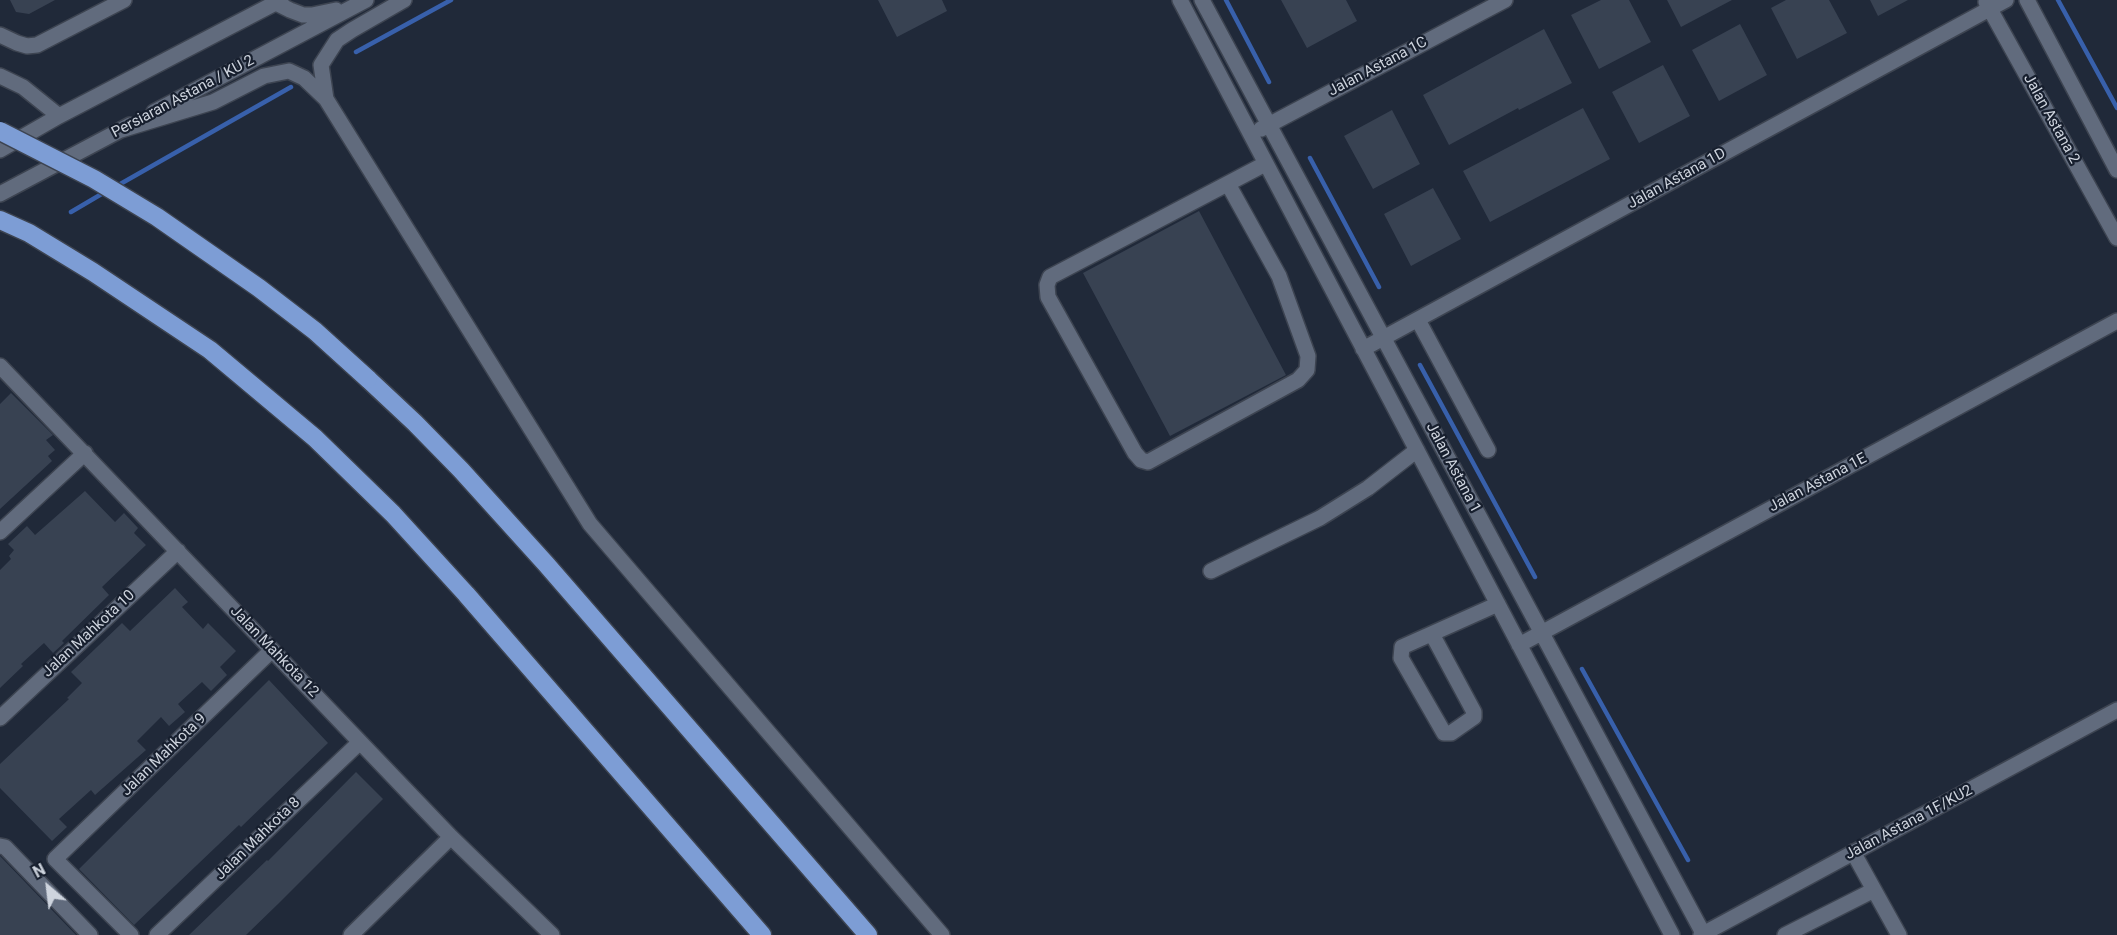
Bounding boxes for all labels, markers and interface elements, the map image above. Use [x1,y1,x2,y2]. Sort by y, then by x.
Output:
street label: Jalan Astana 1C [1326,33,1430,101]
street label: Persiaran Astana / KU 2 [109,52,257,142]
street label: Jalan Astana 2 [2019,71,2083,167]
street label: Jalan Astana 1D [1625,145,1729,213]
street label: Jalan Astana 1 [1422,420,1484,516]
street label: Jalan Astana 1E [1766,450,1870,516]
street label: Jalan Mahkota 10 [39,587,139,681]
street label: Jalan Mahkota 12 [226,603,322,701]
street label: Jalan Mahkota 9 [118,710,210,800]
street label: Jalan Astana 1F/KU2 [1842,782,1976,864]
street label: Jalan Mahkota 8 [212,794,304,884]
north arrow [18,857,78,917]
text: N [30,860,49,882]

